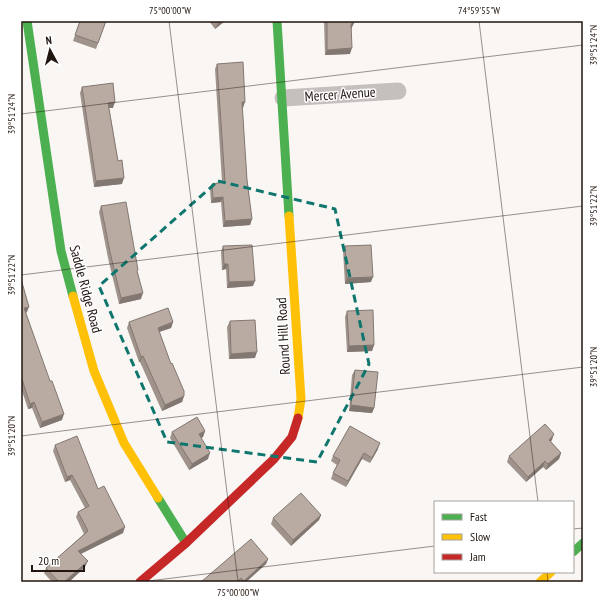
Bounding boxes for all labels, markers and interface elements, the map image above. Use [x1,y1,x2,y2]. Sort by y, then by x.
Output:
text: 75°00'00"W [149,4,191,17]
text: 74°59'55"W [458,4,500,17]
text: 39°51'24"N [587,25,600,65]
north arrow [30,30,70,70]
text: N [45,33,53,47]
street label: Mercer Avenue [304,83,376,105]
text: 39°51'24"N [5,94,18,134]
text: 39°51'22"N [587,186,600,226]
street label: Saddle Ridge Road [66,243,106,335]
text: 39°51'22"N [5,255,18,295]
street label: Round Hill Road [272,297,294,375]
text: 39°51'20"N [587,347,600,387]
text: 39°51'20"N [5,416,18,456]
legend [434,501,574,573]
text: Fast [470,509,488,524]
text: Slow [470,529,491,544]
scale bar [32,547,84,573]
text: Jam [469,549,486,564]
text: 20 m [38,553,59,568]
text: 75°00'00"W [217,586,259,599]

